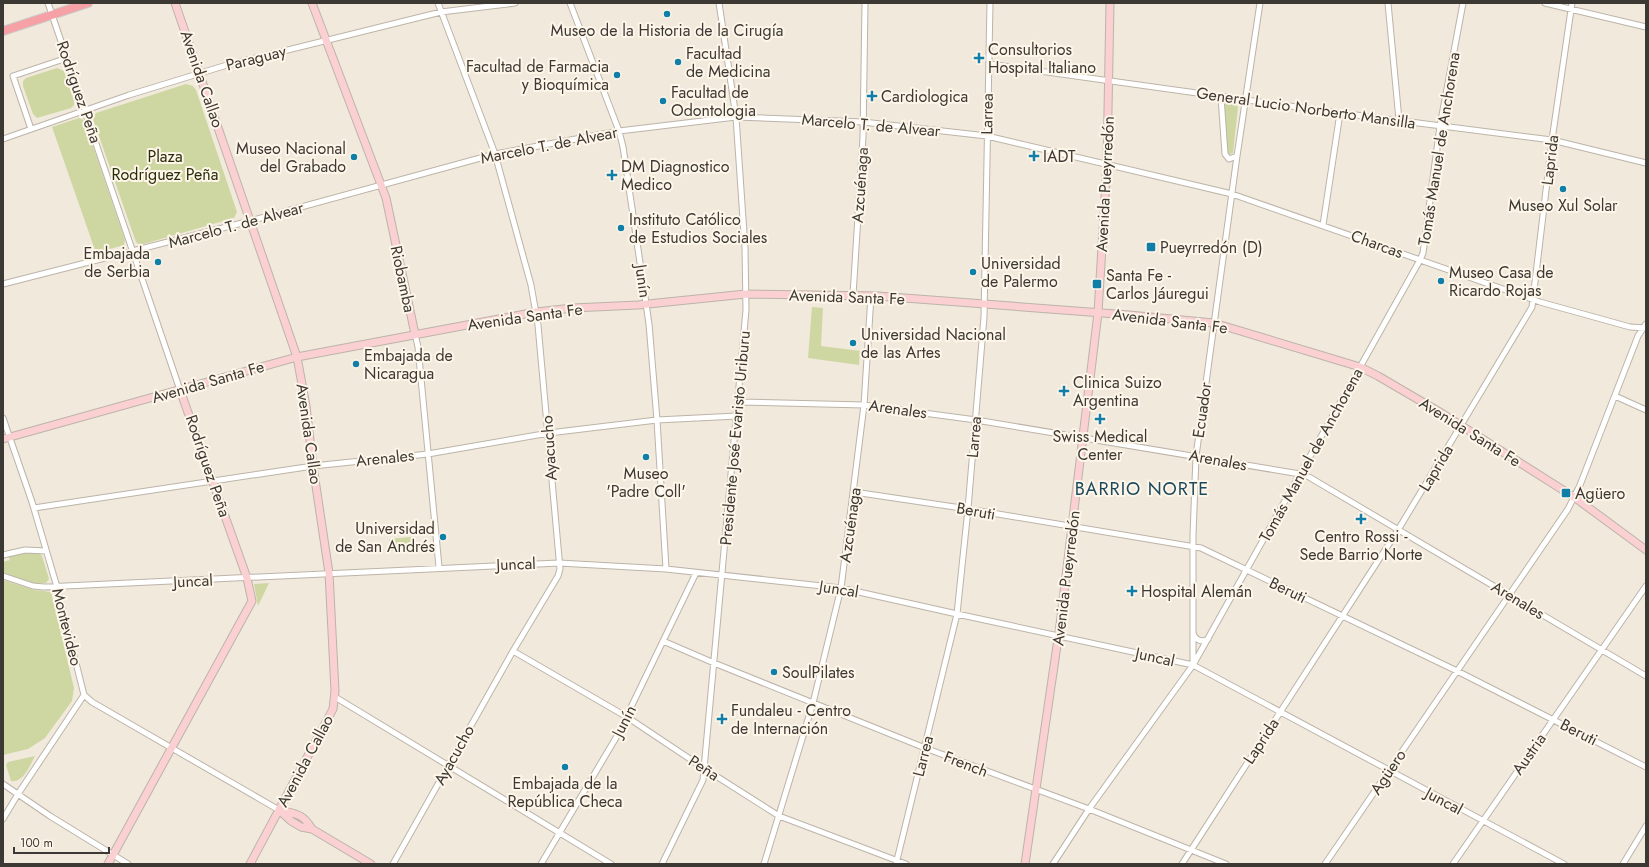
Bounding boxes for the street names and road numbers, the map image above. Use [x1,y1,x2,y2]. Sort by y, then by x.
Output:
street label: Avenida Callao [175,27,229,131]
street label: Rodríguez Peña [51,38,107,146]
street label: Paraguay [223,39,289,77]
street label: Tomás Manuel de Anchorena [1412,51,1466,247]
street label: General Lucio Norberto Mansilla [1195,81,1417,135]
street label: Larrea [975,93,999,135]
street label: Marcelo T. de Alvear [801,107,942,143]
street label: Avenida Pueyrredón [1090,115,1120,253]
street label: Marcelo T. de Alvear [479,120,620,170]
street label: Laprida [1536,134,1564,186]
street label: Azcuénaga [846,146,874,224]
street label: Marcelo T. de Alvear [166,196,307,254]
street label: Charcas [1348,224,1406,264]
street label: Riobamba [385,243,421,315]
street label: Junín [629,261,657,299]
street label: Avenida Santa Fe [789,283,905,311]
street label: Avenida Santa Fe [466,298,584,336]
street label: Avenida Santa Fe [1111,303,1229,339]
street label: Presidente José Evaristo Uriburu [714,330,756,546]
street label: Avenida Santa Fe [149,355,267,409]
street label: Tomás Manuel de Anchorena [1253,364,1369,546]
street label: Ecuador [1187,380,1217,439]
street label: Avenida Callao [291,382,327,486]
street label: Avenida Santa Fe [1415,392,1525,472]
street label: Arenales [867,394,929,424]
street label: Rodríguez Peña [180,412,236,520]
street label: Ayacucho [535,414,563,481]
street label: Larrea [961,415,987,459]
street label: Laprida [1413,440,1459,496]
street label: Arenales [355,444,415,472]
street label: Arenales [1187,444,1249,476]
street label: Azcuénaga [833,486,867,564]
street label: Beruti [955,496,997,526]
street label: Avenida Pueyrredón [1046,509,1086,647]
street label: Juncal [494,552,536,576]
street label: Juncal [171,568,213,594]
street label: Beruti [1265,571,1311,609]
street label: Juncal [816,574,860,603]
street label: Arenales [1487,575,1549,625]
street label: Montevideo [46,586,88,668]
street label: Juncal [1131,641,1177,672]
street label: Junín [605,701,642,743]
street label: Avenida Callao [271,711,339,811]
street label: Beruti [1556,713,1602,751]
street label: Laprida [1238,714,1284,768]
street label: Ayacucho [428,721,480,789]
street label: Austria [1506,728,1552,780]
street label: Larrea [907,733,939,779]
street label: French [941,745,991,783]
street label: Agüero [1364,745,1412,799]
street label: Peña [684,749,724,787]
street label: Juncal [1419,781,1467,820]

